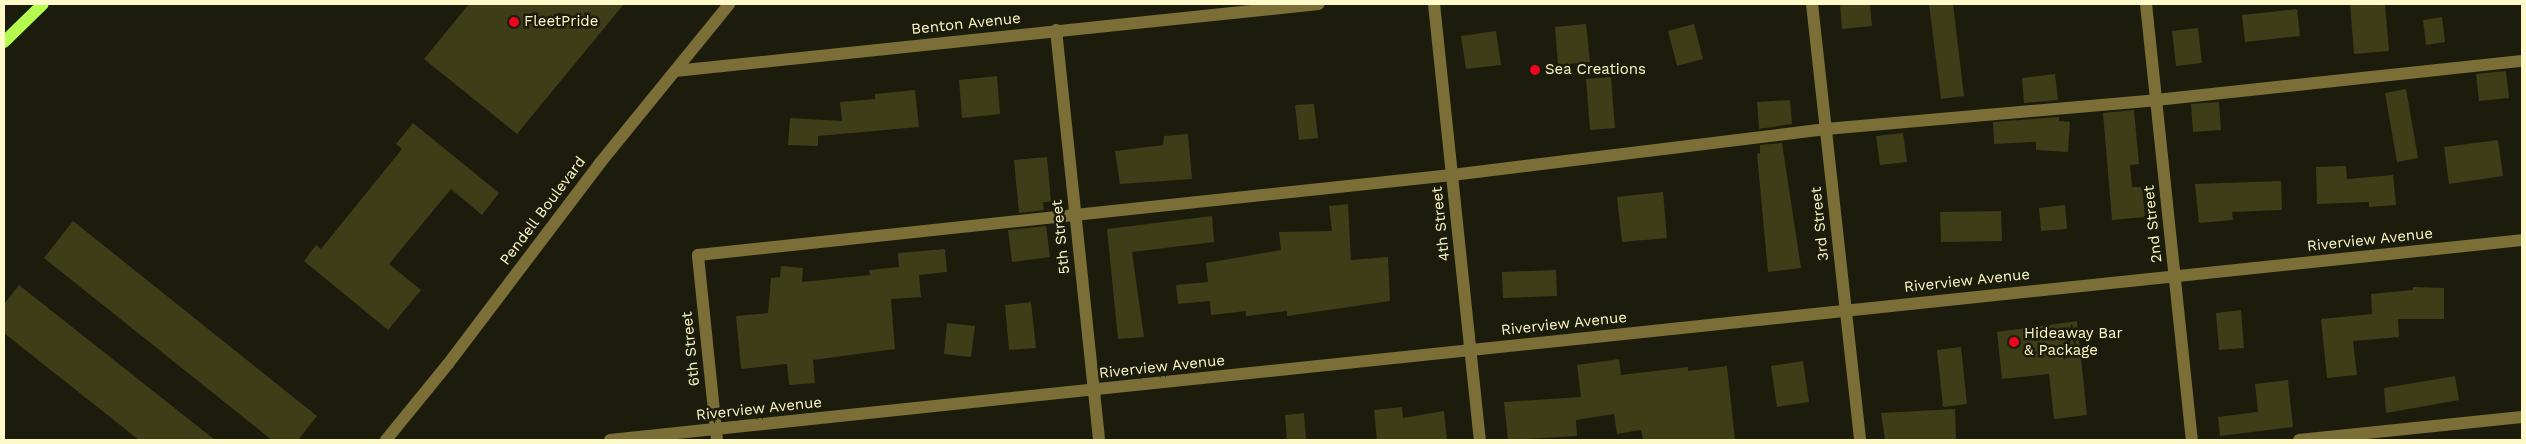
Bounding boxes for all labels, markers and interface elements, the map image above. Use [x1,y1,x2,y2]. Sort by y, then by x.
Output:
street label: Benton Avenue [910,9,1022,39]
place label: FleetPride [524,13,598,31]
marker: FleetPride [508,16,520,28]
place label: Sea Creations [1545,61,1646,79]
marker: Sea Creations [1529,64,1541,76]
street label: Pendell Boulevard [496,153,590,269]
street label: 2nd Street [2140,184,2166,264]
street label: 4th Street [1428,186,1454,262]
street label: 3rd Street [1807,186,1833,262]
street label: 5th Street [1048,199,1074,275]
street label: Riverview Avenue [2306,224,2434,256]
street label: Riverview Avenue [1903,265,2031,297]
street label: Riverview Avenue [1500,308,1628,340]
street label: 6th Street [678,311,704,387]
place label: Hideaway Bar & Package [2024,324,2123,359]
marker: Hideaway Bar & Package [2008,336,2020,348]
street label: Riverview Avenue [1098,351,1226,383]
street label: Riverview Avenue [695,393,823,425]

